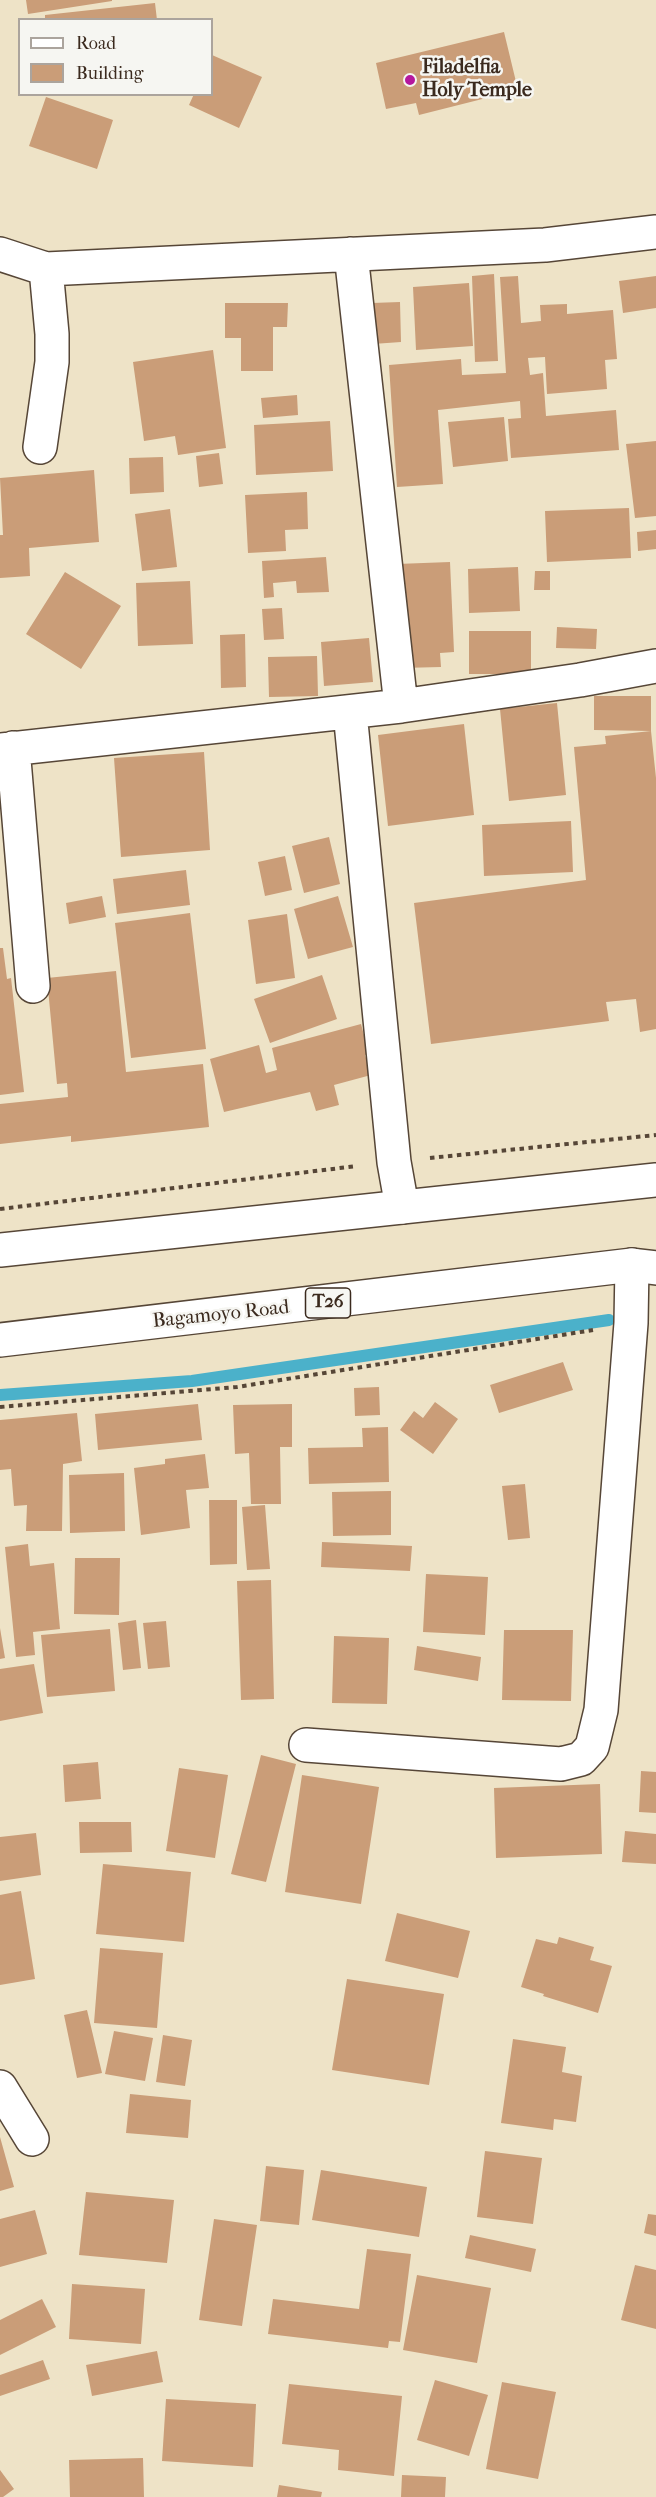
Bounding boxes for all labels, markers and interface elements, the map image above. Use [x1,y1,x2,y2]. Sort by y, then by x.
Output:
legend [18,18,213,96]
text: Road [76,33,116,54]
place label: Filadelfia Holy Temple [422,56,532,103]
text: Building [76,63,143,84]
marker: Filadelfia Holy Temple [403,73,417,87]
road number: T26 [306,1288,350,1318]
street label: Bagamoyo Road [151,1296,291,1334]

